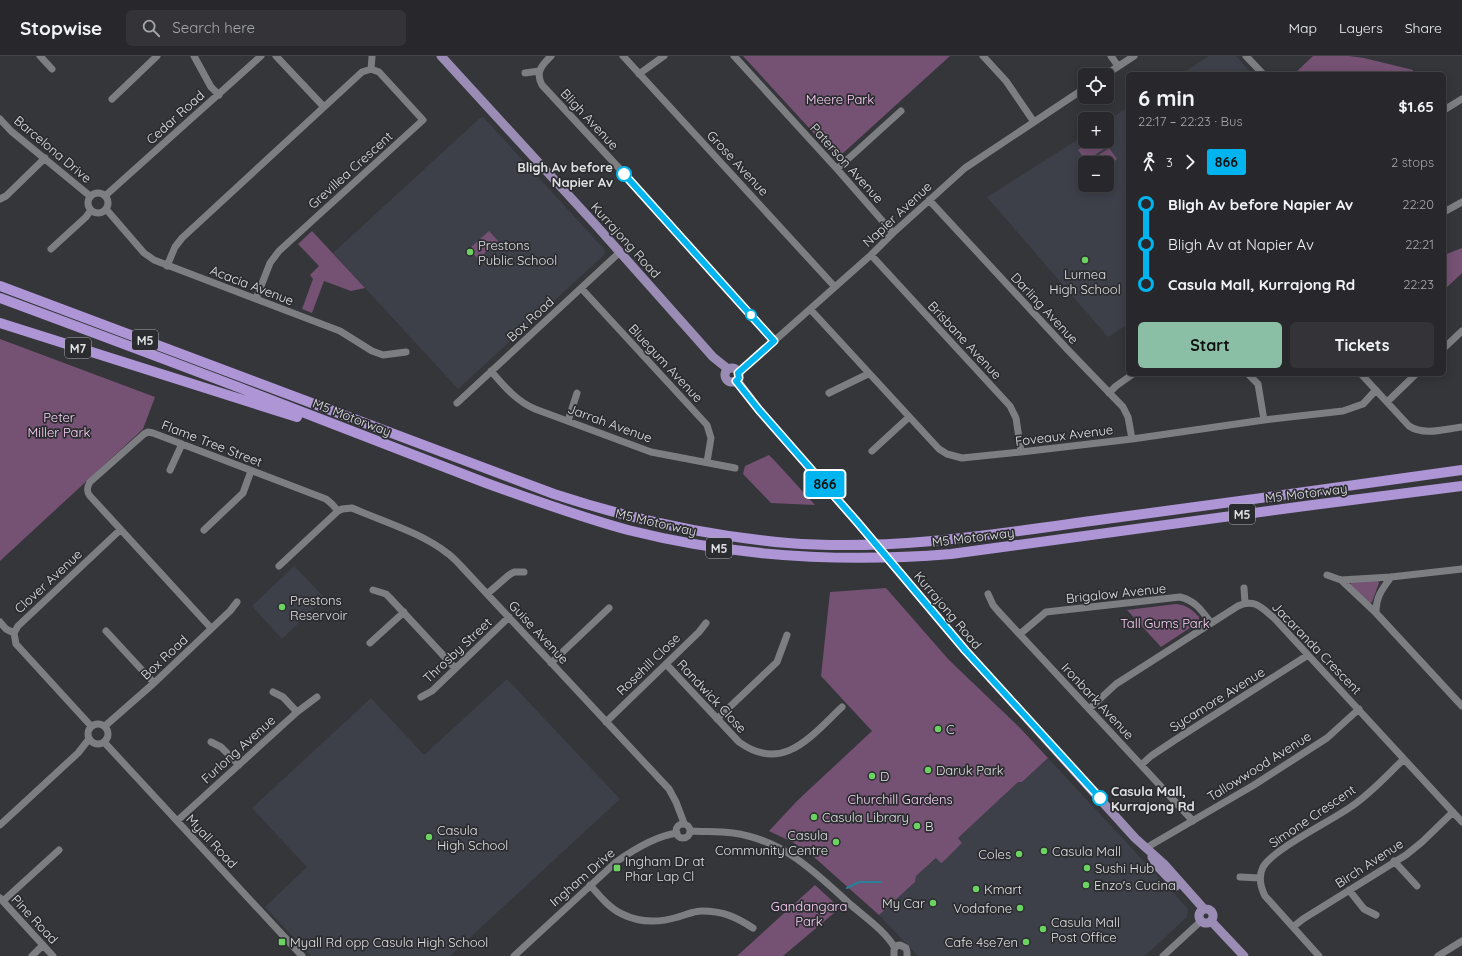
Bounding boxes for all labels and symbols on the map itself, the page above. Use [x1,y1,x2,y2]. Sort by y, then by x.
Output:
street label: Bligh Avenue [558,85,622,153]
street label: Cedar Road [143,87,207,147]
park label: Meere Park [806,91,874,107]
street label: Barcelona Drive [11,112,95,186]
street label: Paterson Avenue [807,120,887,206]
street label: Grose Avenue [704,127,772,199]
street label: Grevillea Crescent [305,128,395,212]
place label: Bligh Av before Napier Av [517,159,613,190]
marker: Bligh Av before Napier Av [616,166,632,182]
street label: Napier Avenue [859,178,935,250]
street label: Kurrajong Road [588,199,664,281]
place label: Prestons Public School [478,237,557,268]
marker: Prestons Public School [465,247,475,257]
marker: Lurnea High School [1080,255,1090,265]
street label: Acacia Avenue [208,262,296,308]
place label: Lurnea High School [1049,266,1121,297]
street label: Darling Avenue [1008,269,1082,347]
street label: Box Road [503,293,557,345]
street label: Brisbane Avenue [925,298,1005,382]
unlabelled marker [745,309,757,321]
street label: Bluegum Avenue [626,321,706,405]
road number: M5 [132,330,158,350]
road number: M7 [65,338,91,358]
street label: M5 Motorway [310,395,394,439]
street label: Jarrah Avenue [566,400,654,446]
park label: Peter Miller Park [28,409,90,440]
street label: Flame Tree Street [159,416,265,470]
street label: Foveaux Avenue [1014,421,1114,449]
line badge: 866 [802,471,848,497]
street label: M5 Motorway [1264,480,1348,506]
road number: M5 [1229,504,1255,524]
street label: M5 Motorway [614,505,698,539]
street label: M5 Motorway [931,524,1015,550]
road number: M5 [706,538,732,558]
street label: Clover Avenue [11,546,85,616]
street label: Kurrajong Road [911,568,985,652]
street label: Brigalow Avenue [1065,580,1167,606]
place label: Prestons Reservoir [290,592,348,623]
street label: Guise Avenue [506,597,572,667]
street label: Jacaranda Crescent [1269,599,1365,697]
marker: Prestons Reservoir [277,602,287,612]
street label: Throsby Street [419,614,495,686]
park label: Tall Gums Park [1120,615,1210,631]
street label: Rosehill Close [613,630,683,698]
street label: Box Road [137,631,191,683]
street label: Randwick Close [674,656,750,736]
street label: Ironbark Avenue [1058,659,1138,743]
street label: Sycamore Avenue [1167,663,1267,735]
street label: Furlong Avenue [198,712,278,786]
place label: C [946,721,955,737]
marker: C [933,724,943,734]
street label: Tallowwood Avenue [1204,728,1314,804]
place label: Daruk Park [936,762,1004,778]
marker: Daruk Park [923,765,933,775]
place label: D [880,768,889,784]
marker: D [867,771,877,781]
street label: Simone Crescent [1266,781,1358,851]
place label: Casula Mall, Kurrajong Rd [1111,783,1195,814]
marker: Casula Mall, Kurrajong Rd [1092,790,1108,806]
park label: Churchill Gardens [847,791,953,807]
place label: Casula Library [822,809,909,825]
street label: Myall Road [183,811,241,871]
marker: Casula Library [809,812,819,822]
place label: B [925,818,933,834]
marker: B [912,821,922,831]
place label: Casula High School [437,822,508,853]
place label: Casula Community Centre [715,827,828,858]
marker: Casula High School [424,832,434,842]
street label: Birch Avenue [1332,835,1406,891]
marker: Casula Community Centre [831,837,841,847]
place label: Casula Mall [1052,843,1121,859]
street label: Ingham Drive [546,844,618,910]
place label: Coles [978,846,1011,862]
marker: Casula Mall [1039,846,1049,856]
marker: Coles [1014,849,1024,859]
place label: Ingham Dr at Phar Lap Cl [625,853,705,884]
place label: Sushi Hub [1095,860,1154,876]
marker: Ingham Dr at Phar Lap Cl [612,863,622,873]
marker: Sushi Hub [1082,863,1092,873]
place label: Enzo's Cucina [1094,877,1176,893]
marker: Enzo's Cucina [1081,880,1091,890]
place label: Kmart [984,881,1022,897]
marker: Kmart [971,884,981,894]
street label: Pine Road [8,891,62,947]
place label: My Car [882,895,925,911]
park label: Gandangara Park [771,898,847,929]
marker: My Car [928,898,938,908]
place label: Vodafone [953,900,1012,916]
marker: Vodafone [1015,903,1025,913]
place label: Casula Mall Post Office [1051,914,1120,945]
marker: Casula Mall Post Office [1038,924,1048,934]
place label: Myall Rd opp Casula High School [290,934,488,950]
place label: Cafe 4se7en [945,934,1018,950]
marker: Myall Rd opp Casula High School [277,937,287,947]
marker: Cafe 4se7en [1021,937,1031,947]

